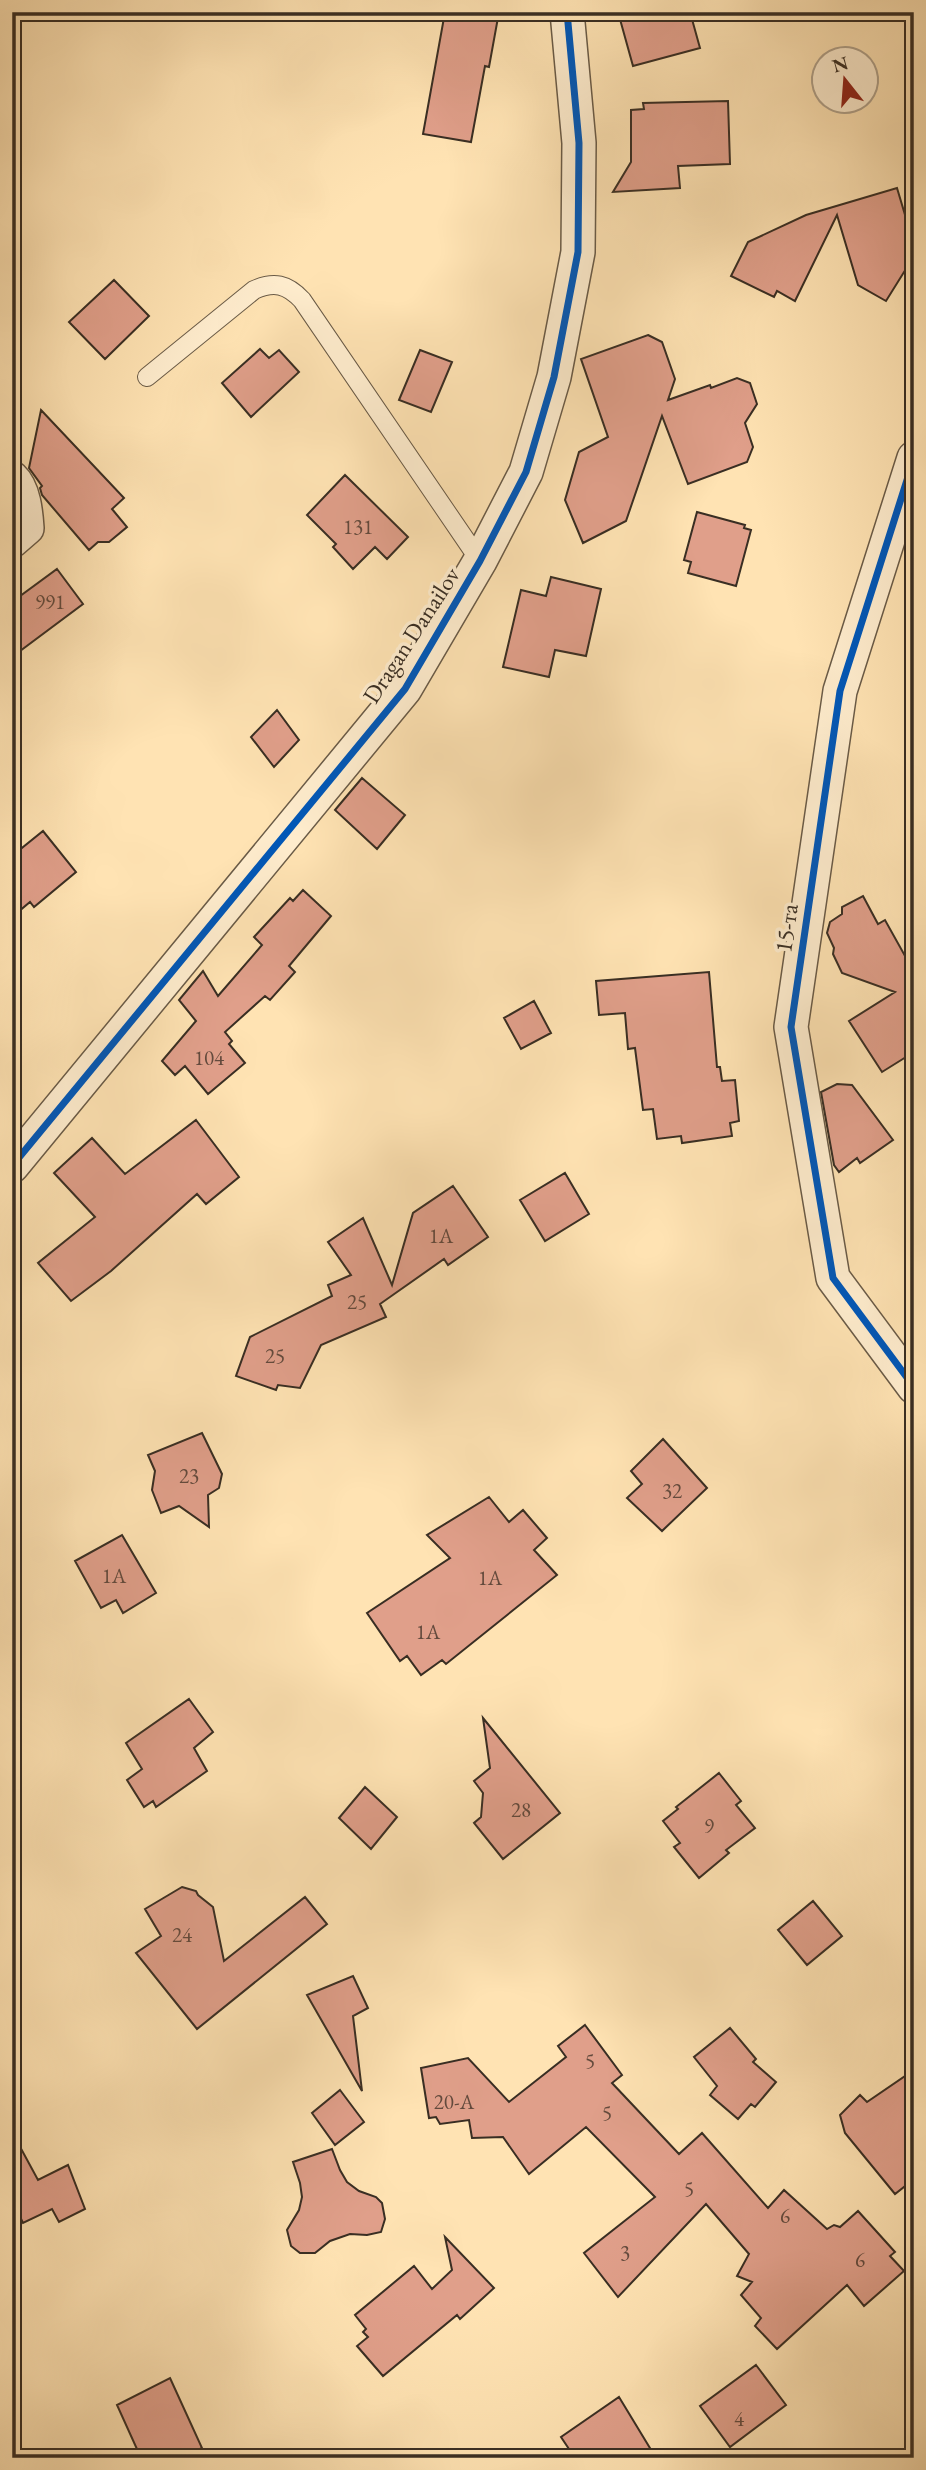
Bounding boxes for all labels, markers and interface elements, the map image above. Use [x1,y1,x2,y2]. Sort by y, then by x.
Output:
north arrow [810,46,880,116]
text: N [829,50,852,78]
house number: 131 [343,513,373,540]
street label: Dragan Danailov [355,560,467,709]
house number: 991 [35,588,65,615]
street label: 15-та [767,901,805,954]
house number: 104 [194,1044,225,1071]
house number: 1А [429,1222,454,1249]
house number: 25 [347,1288,367,1315]
house number: 25 [265,1342,285,1369]
house number: 23 [179,1462,199,1489]
house number: 32 [662,1477,682,1504]
house number: 1А [102,1562,127,1589]
house number: 1А [478,1564,503,1591]
house number: 1А [416,1618,441,1645]
house number: 28 [511,1796,531,1823]
house number: 9 [704,1812,714,1839]
house number: 24 [172,1921,193,1948]
house number: 5 [585,2047,595,2074]
house number: 20-А [434,2088,475,2115]
house number: 5 [602,2099,612,2126]
house number: 5 [684,2175,694,2202]
house number: 6 [780,2202,790,2229]
house number: 3 [620,2239,630,2266]
house number: 6 [855,2246,865,2273]
house number: 4 [734,2405,745,2432]

